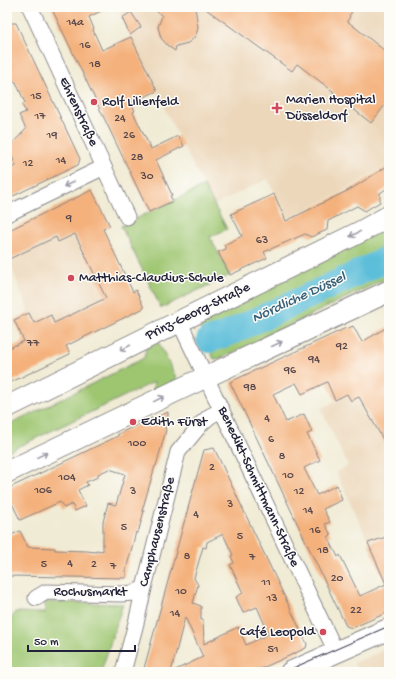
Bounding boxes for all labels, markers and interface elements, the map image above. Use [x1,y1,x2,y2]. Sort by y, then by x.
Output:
house number: 14a [65,16,84,30]
house number: 16 [79,39,91,53]
house number: 18 [88,58,101,72]
street label: Ehrenstraße [55,75,102,150]
house number: 15 [29,90,42,104]
place label: Marien Hospital Düsseldorf [285,92,376,125]
place label: Rolf Lilienfeld [102,94,180,111]
marker: Rolf Lilienfeld [89,97,99,107]
marker: Marien Hospital Düsseldorf [271,102,283,114]
house number: 17 [33,110,46,124]
house number: 24 [114,112,126,126]
house number: 19 [46,129,57,143]
house number: 26 [123,129,136,143]
house number: 28 [131,151,144,165]
house number: 14 [55,154,67,168]
house number: 12 [22,157,33,171]
house number: 30 [139,170,154,184]
one-way arrow [63,181,75,188]
house number: 9 [65,212,72,226]
one-way arrow [349,231,361,239]
house number: 63 [256,234,268,248]
water label: Nördliche Düssel [249,268,350,328]
place label: Matthias-Claudius-Schule [79,270,225,287]
marker: Matthias-Claudius-Schule [66,273,76,283]
street label: Prinz-Georg-Straße [142,279,254,345]
house number: 77 [26,337,40,351]
one-way arrow [271,340,283,347]
house number: 92 [335,340,348,354]
one-way arrow [120,345,132,352]
house number: 94 [307,353,320,367]
house number: 96 [283,364,297,378]
house number: 98 [243,381,257,395]
one-way arrow [153,395,165,402]
street label: Benedikt-Schmittmann-Straße [213,403,303,571]
house number: 4 [264,412,270,426]
place label: Edith Fürst [141,414,208,431]
marker: Edith Fürst [128,417,138,427]
house number: 6 [268,433,275,447]
house number: 100 [127,437,146,451]
house number: 8 [279,450,286,464]
one-way arrow [36,451,48,459]
house number: 2 [209,461,215,475]
house number: 10 [281,469,294,483]
house number: 104 [57,471,76,485]
street label: Camphausenstraße [136,475,180,589]
house number: 106 [33,484,53,498]
house number: 3 [129,485,136,499]
house number: 12 [293,485,304,499]
house number: 3 [226,498,233,512]
house number: 14 [302,504,314,518]
house number: 4 [193,508,199,522]
house number: 5 [121,521,127,535]
house number: 16 [309,524,321,538]
house number: 5 [237,530,243,544]
house number: 18 [316,544,329,558]
house number: 8 [184,550,191,564]
house number: 7 [248,551,256,565]
house number: 4 [67,557,73,571]
house number: 5 [41,558,47,572]
house number: 2 [91,558,97,572]
house number: 7 [109,560,117,574]
house number: 20 [331,572,344,586]
house number: 11 [260,576,271,590]
street label: Rochusmarkt [53,584,128,601]
house number: 10 [174,585,187,599]
house number: 13 [265,592,278,606]
house number: 22 [350,604,362,618]
house number: 14 [169,607,181,621]
place label: Café Leopold [240,624,317,641]
scale bar [28,627,135,653]
marker: Café Leopold [318,627,328,637]
text: 50 m [34,636,59,650]
house number: 51 [267,643,279,657]

